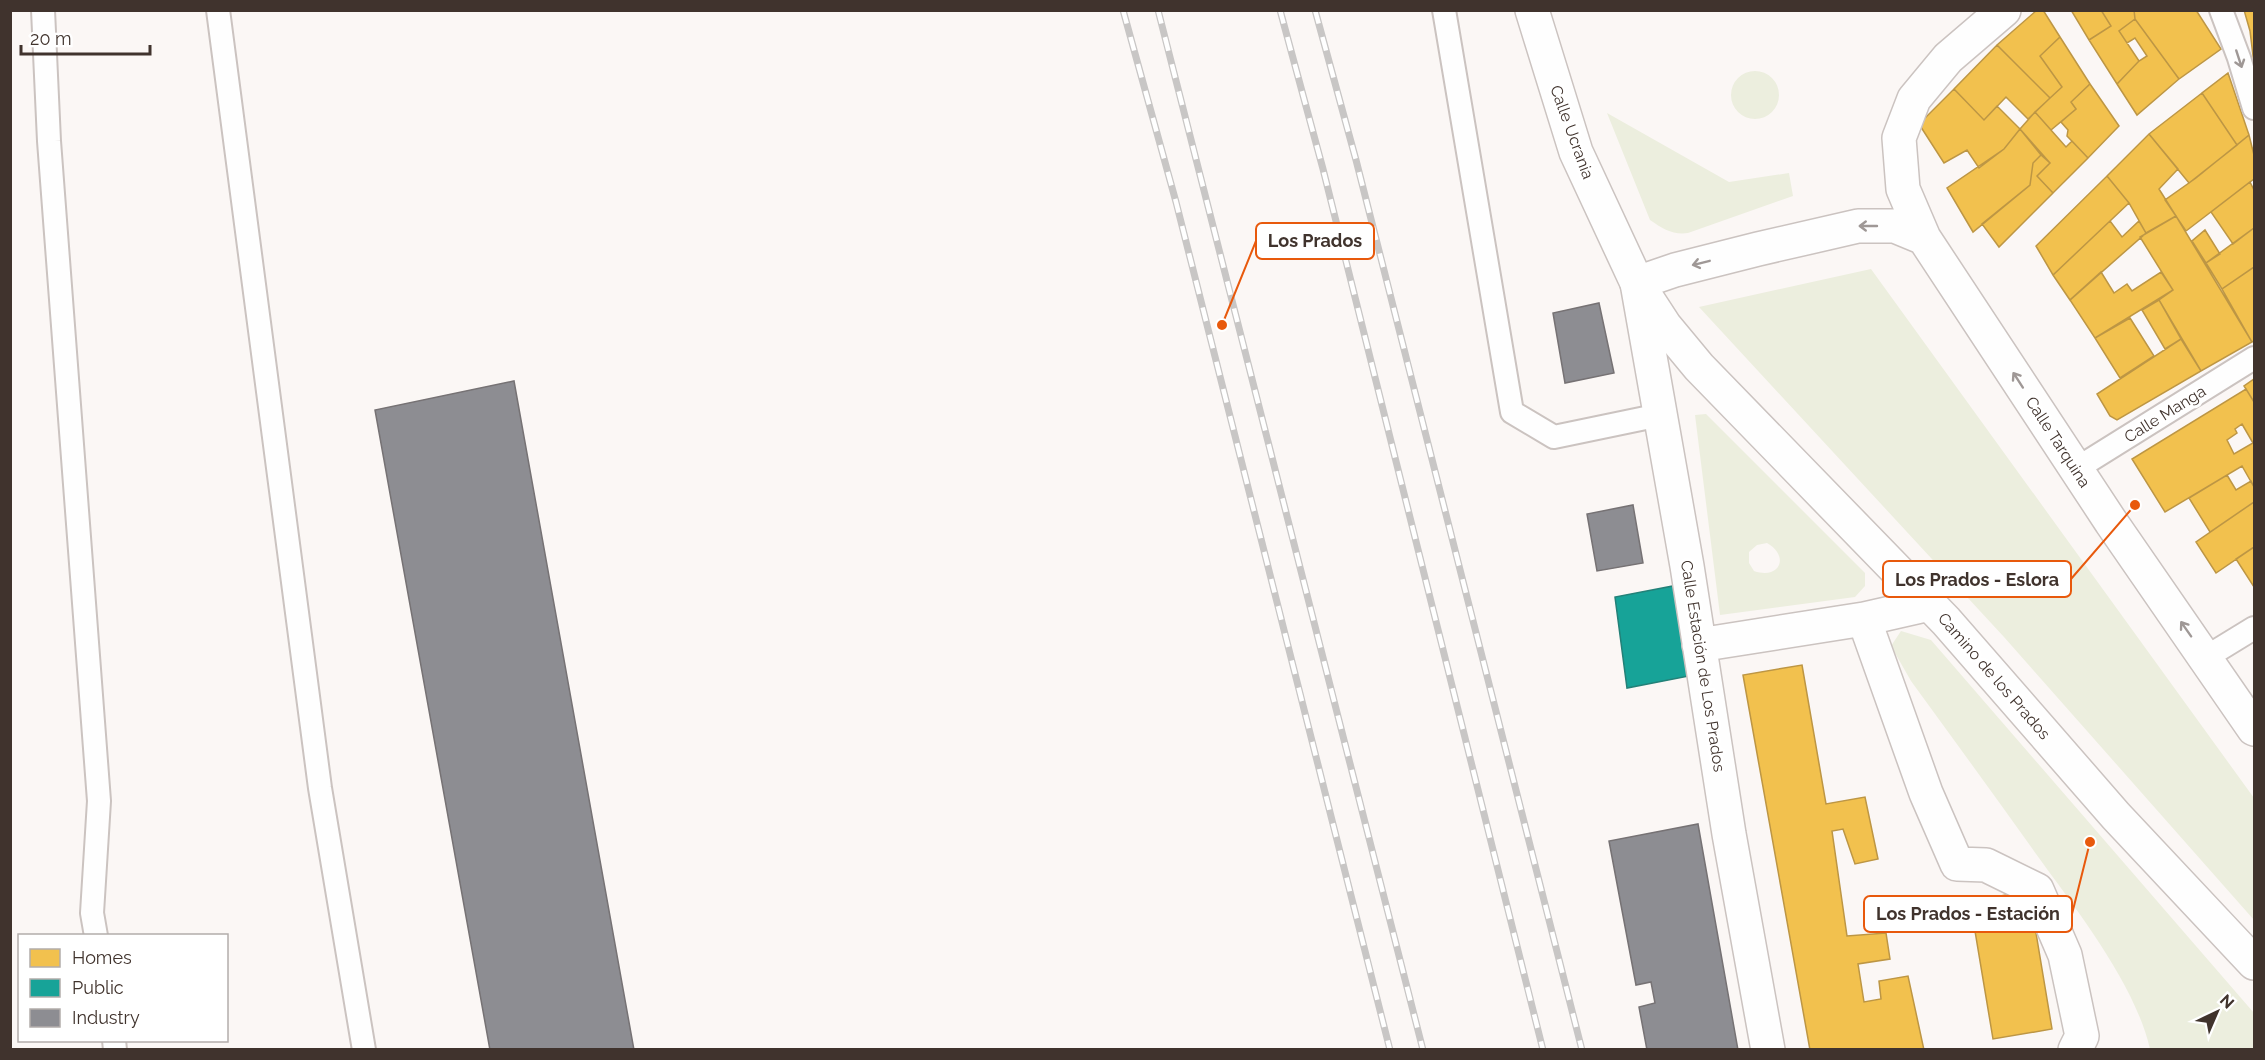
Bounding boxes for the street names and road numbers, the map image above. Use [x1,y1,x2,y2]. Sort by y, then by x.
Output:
street label: Calle Ucrania [1546,83,1598,181]
street label: Calle Manga [2121,381,2209,447]
street label: Calle Tarquina [2022,393,2094,491]
street label: Calle Estación de Los Prados [1677,559,1729,773]
street label: Camino de los Prados [1934,609,2054,743]

